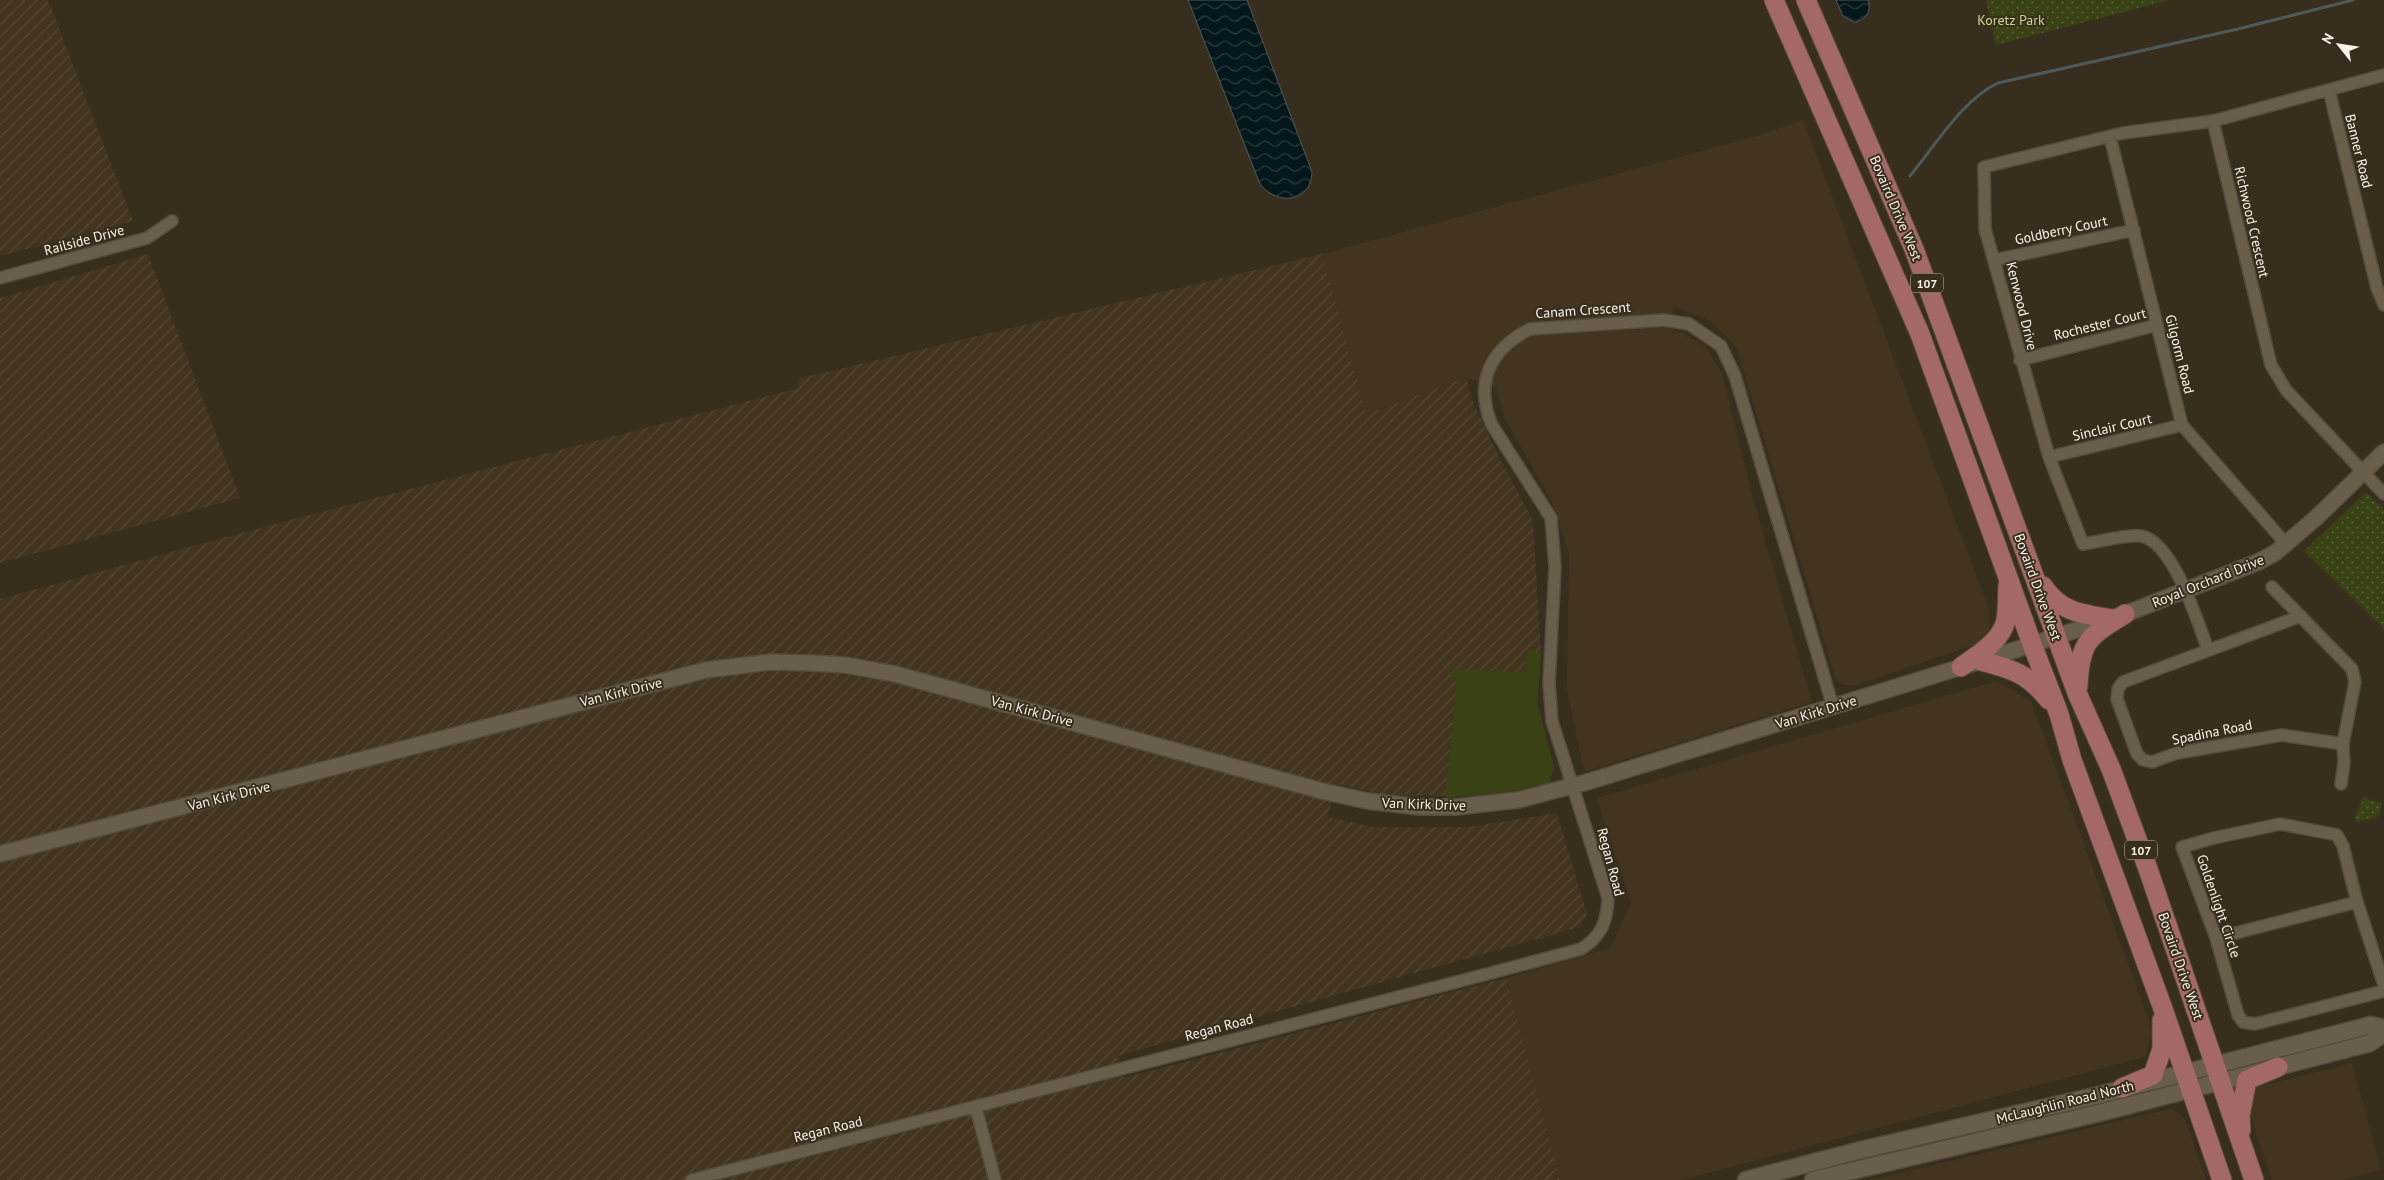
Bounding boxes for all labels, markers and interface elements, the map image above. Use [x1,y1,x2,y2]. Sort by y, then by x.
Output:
park label: Koretz Park [1977,11,2045,29]
north arrow [2314,20,2364,70]
text: N [2318,30,2338,47]
street label: Banner Road [2341,112,2377,190]
street label: Bovaird Drive West [1866,153,1926,264]
street label: Richwood Crescent [2230,165,2274,280]
street label: Goldberry Court [2013,211,2109,249]
street label: Railside Drive [42,221,126,259]
street label: Kenwood Drive [2002,260,2042,352]
road number: 107 [1911,274,1943,292]
street label: Canam Crescent [1535,298,1631,322]
street label: Rochester Court [2052,304,2148,344]
street label: Gilgorm Road [2161,313,2199,395]
street label: Sinclair Court [2071,409,2154,445]
street label: Bovaird Drive West [2010,531,2066,643]
street label: Royal Orchard Drive [2149,550,2267,612]
street label: Van Kirk Drive [577,673,664,711]
street label: Van Kirk Drive [988,691,1075,731]
street label: Van Kirk Drive [1772,691,1859,733]
street label: Spadina Road [2170,715,2254,749]
street label: Van Kirk Drive [185,777,272,815]
street label: Van Kirk Drive [1381,794,1466,814]
street label: Regan Road [1593,826,1629,898]
road number: 107 [2125,840,2157,860]
street label: Goldenlight Circle [2193,852,2245,960]
street label: Bovaird Drive West [2154,910,2208,1022]
street label: Regan Road [1183,1009,1255,1045]
street label: McLaughlin Road North [1994,1076,2136,1128]
street label: Regan Road [792,1112,864,1146]

